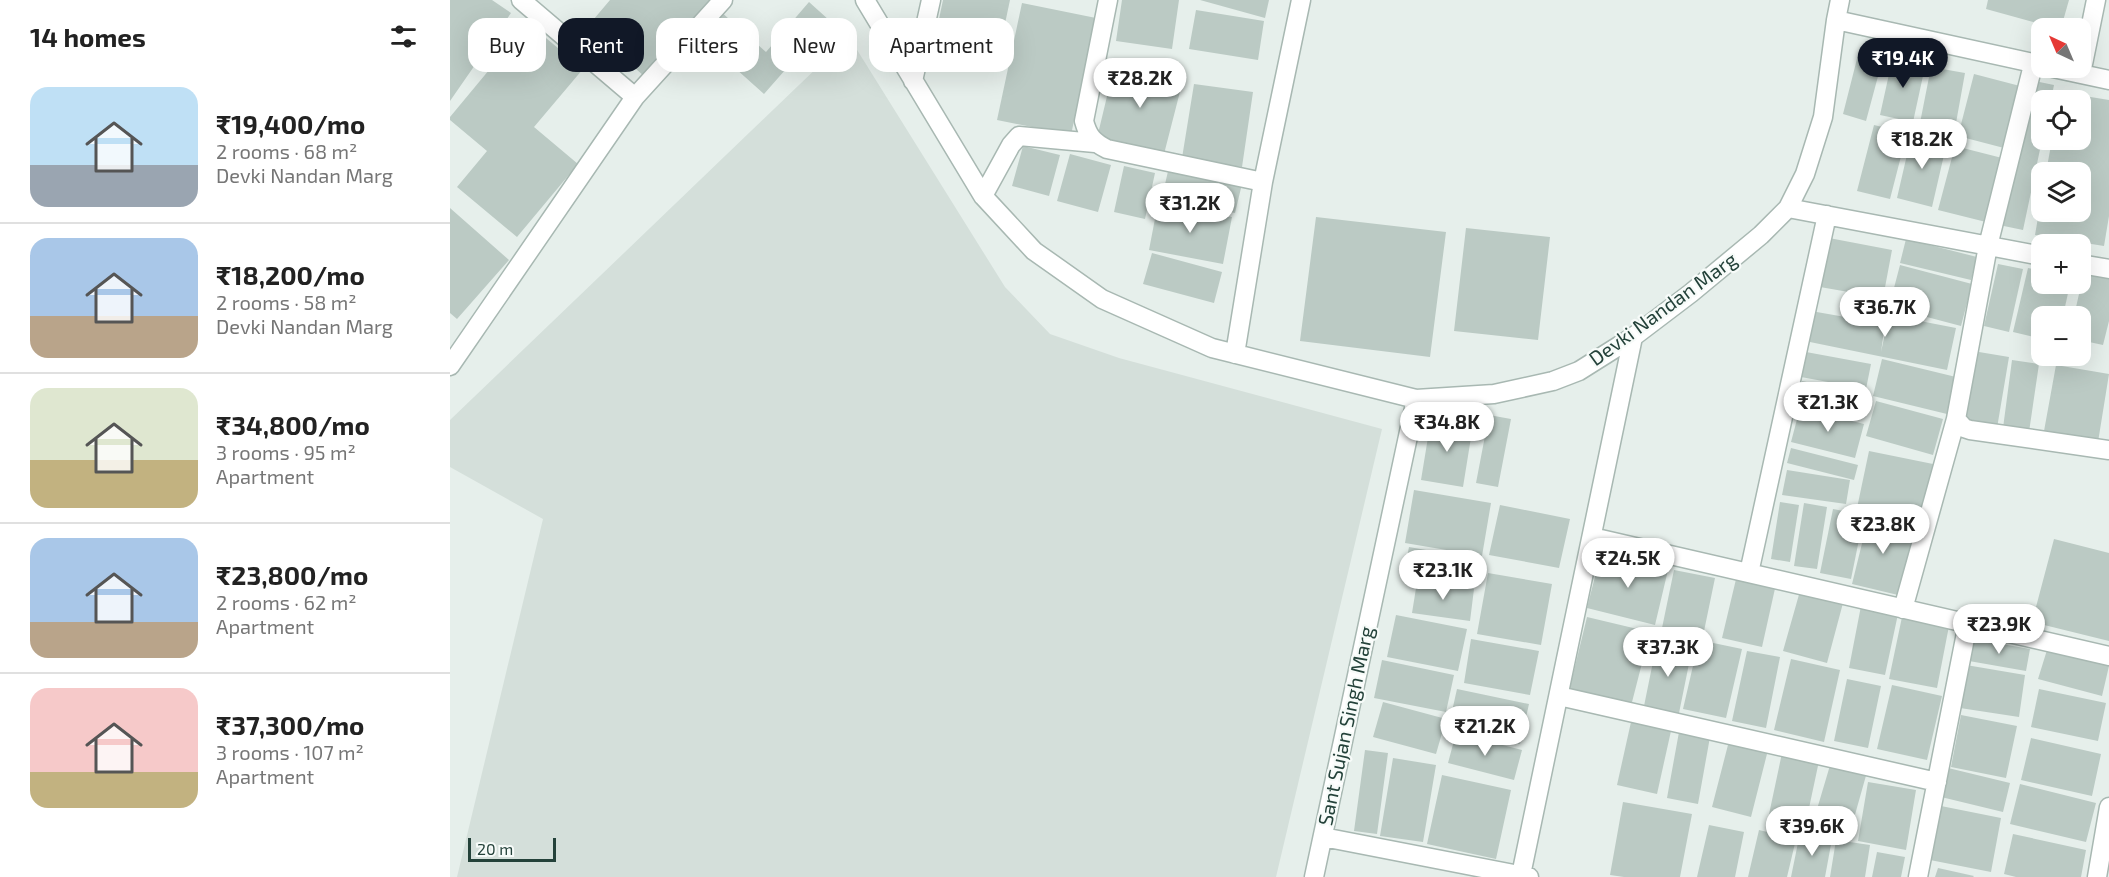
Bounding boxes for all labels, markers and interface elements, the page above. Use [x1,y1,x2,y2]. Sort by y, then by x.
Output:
chip: Buy [468,18,546,72]
chip: Rent [558,18,644,72]
chip: Filters [656,18,759,72]
chip: New [771,18,857,72]
chip: Apartment [869,18,1014,72]
north arrow [2031,18,2091,78]
map controls [2031,18,2091,366]
icon: filters [387,20,420,53]
text: 14 homes [30,21,146,52]
pin: ₹19.4K [1854,38,1952,89]
text: ₹19.4K [1872,45,1934,69]
pin: ₹28.2K [1091,58,1189,109]
text: ₹28.2K [1107,65,1173,89]
button: locate [2031,90,2091,150]
text: ₹19,400/mo [216,108,365,139]
icon: home [78,111,150,183]
pin: ₹18.2K [1873,119,1971,170]
text: ₹18.2K [1891,126,1953,150]
text: 2 rooms · 68 m² [216,139,357,163]
button: layers [2031,162,2091,222]
text: Devki Nandan Marg [216,163,393,187]
pin: ₹31.2K [1141,183,1239,234]
text: ₹31.2K [1160,190,1220,214]
button: + [2031,234,2091,294]
street label: Devki Nandan Marg [1584,246,1741,370]
text: ₹18,200/mo [216,259,365,290]
icon: home [78,262,150,334]
pin: ₹36.7K [1836,287,1934,338]
text: 2 rooms · 58 m² [216,290,357,314]
text: ₹36.7K [1854,294,1916,318]
button: − [2031,306,2091,366]
text: Devki Nandan Marg [216,314,393,338]
pin: ₹21.3K [1779,382,1877,433]
text: ₹21.3K [1798,389,1858,413]
pin: ₹34.8K [1398,402,1496,453]
text: ₹34,800/mo [216,409,370,440]
text: ₹34.8K [1414,409,1480,433]
icon: home [78,412,150,484]
text: 3 rooms · 95 m² [216,440,356,464]
text: Apartment [216,464,314,488]
pin: ₹23.8K [1834,504,1932,555]
text: ₹23.8K [1851,511,1915,535]
pin: ₹24.5K [1579,538,1677,589]
text: ₹24.5K [1596,545,1660,569]
pin: ₹23.1K [1394,550,1492,601]
text: ₹23.1K [1413,557,1473,581]
text: ₹23,800/mo [216,559,368,590]
icon: home [78,562,150,634]
text: 2 rooms · 62 m² [216,590,356,614]
pin: ₹23.9K [1950,604,2048,655]
text: ₹23.9K [1967,611,2031,635]
text: Apartment [216,614,314,638]
street label: Sant Sujan Singh Marg [1312,624,1378,828]
pin: ₹37.3K [1619,627,1717,678]
text: ₹37.3K [1637,634,1699,658]
pin: ₹21.2K [1436,706,1534,757]
text: ₹37,300/mo [216,709,364,740]
icon: home [78,712,150,784]
text: ₹21.2K [1454,713,1516,737]
text: 3 rooms · 107 m² [216,740,364,764]
text: Apartment [216,764,314,788]
pin: ₹39.6K [1763,806,1861,857]
text: ₹39.6K [1780,813,1844,837]
scale bar [468,835,556,862]
text: 20 m [477,839,513,858]

